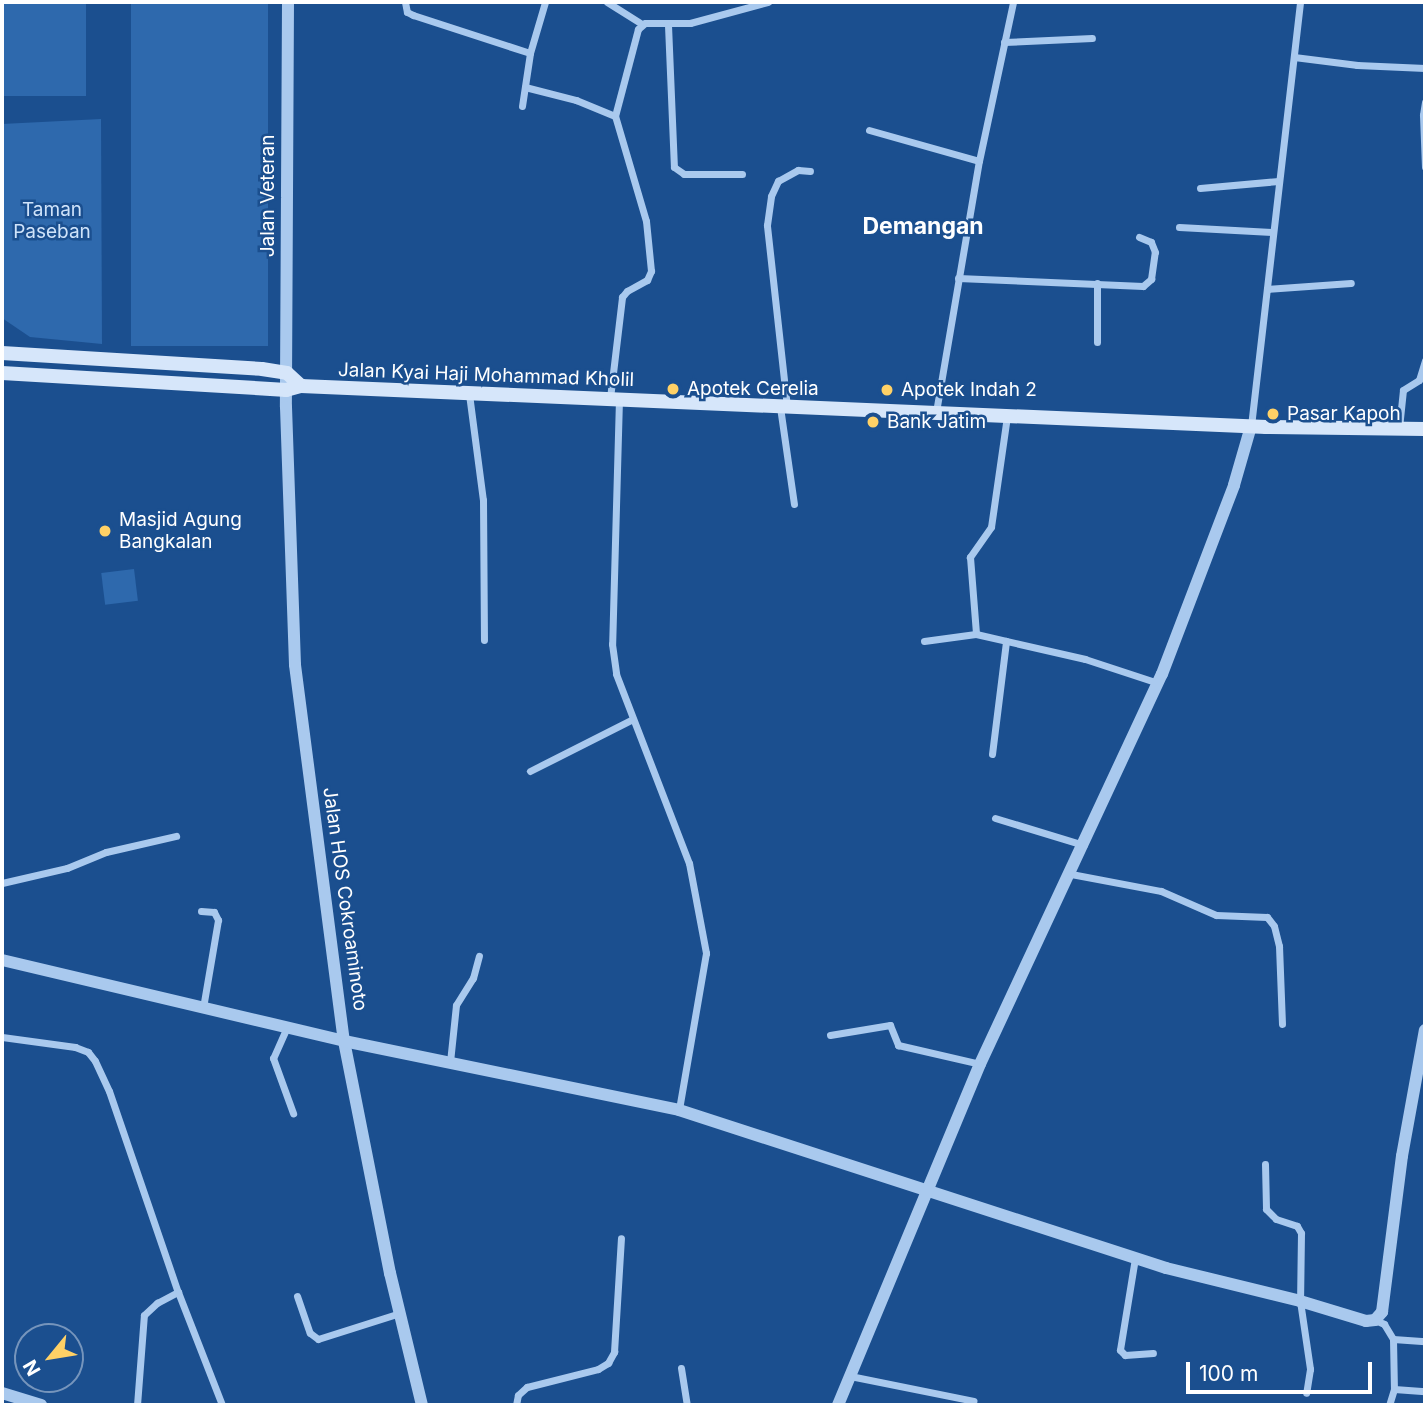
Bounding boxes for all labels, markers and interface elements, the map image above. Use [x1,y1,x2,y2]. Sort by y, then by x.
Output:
street label: Jalan Veteran [257,135,279,257]
park label: Taman Paseban [13,199,91,243]
district label: Demangan [862,212,984,240]
street label: Jalan Kyai Haji Mohammad Kholil [337,358,635,392]
place label: Apotek Cerelia [687,378,819,400]
place label: Apotek Indah 2 [901,379,1037,401]
marker: Apotek Cerelia [665,381,681,397]
marker: Apotek Indah 2 [879,382,895,398]
place label: Pasar Kapoh [1287,403,1401,425]
marker: Pasar Kapoh [1265,406,1281,422]
place label: Bank Jatim [887,411,986,433]
marker: Bank Jatim [865,414,881,430]
place label: Masjid Agung Bangkalan [119,509,242,553]
marker: Masjid Agung Bangkalan [97,523,113,539]
street label: Jalan HOS Cokroaminoto [318,786,372,1012]
north arrow [14,1323,84,1393]
scale bar [1189,1348,1374,1392]
text: N [19,1356,46,1380]
text: 100 m [1199,1361,1258,1386]

